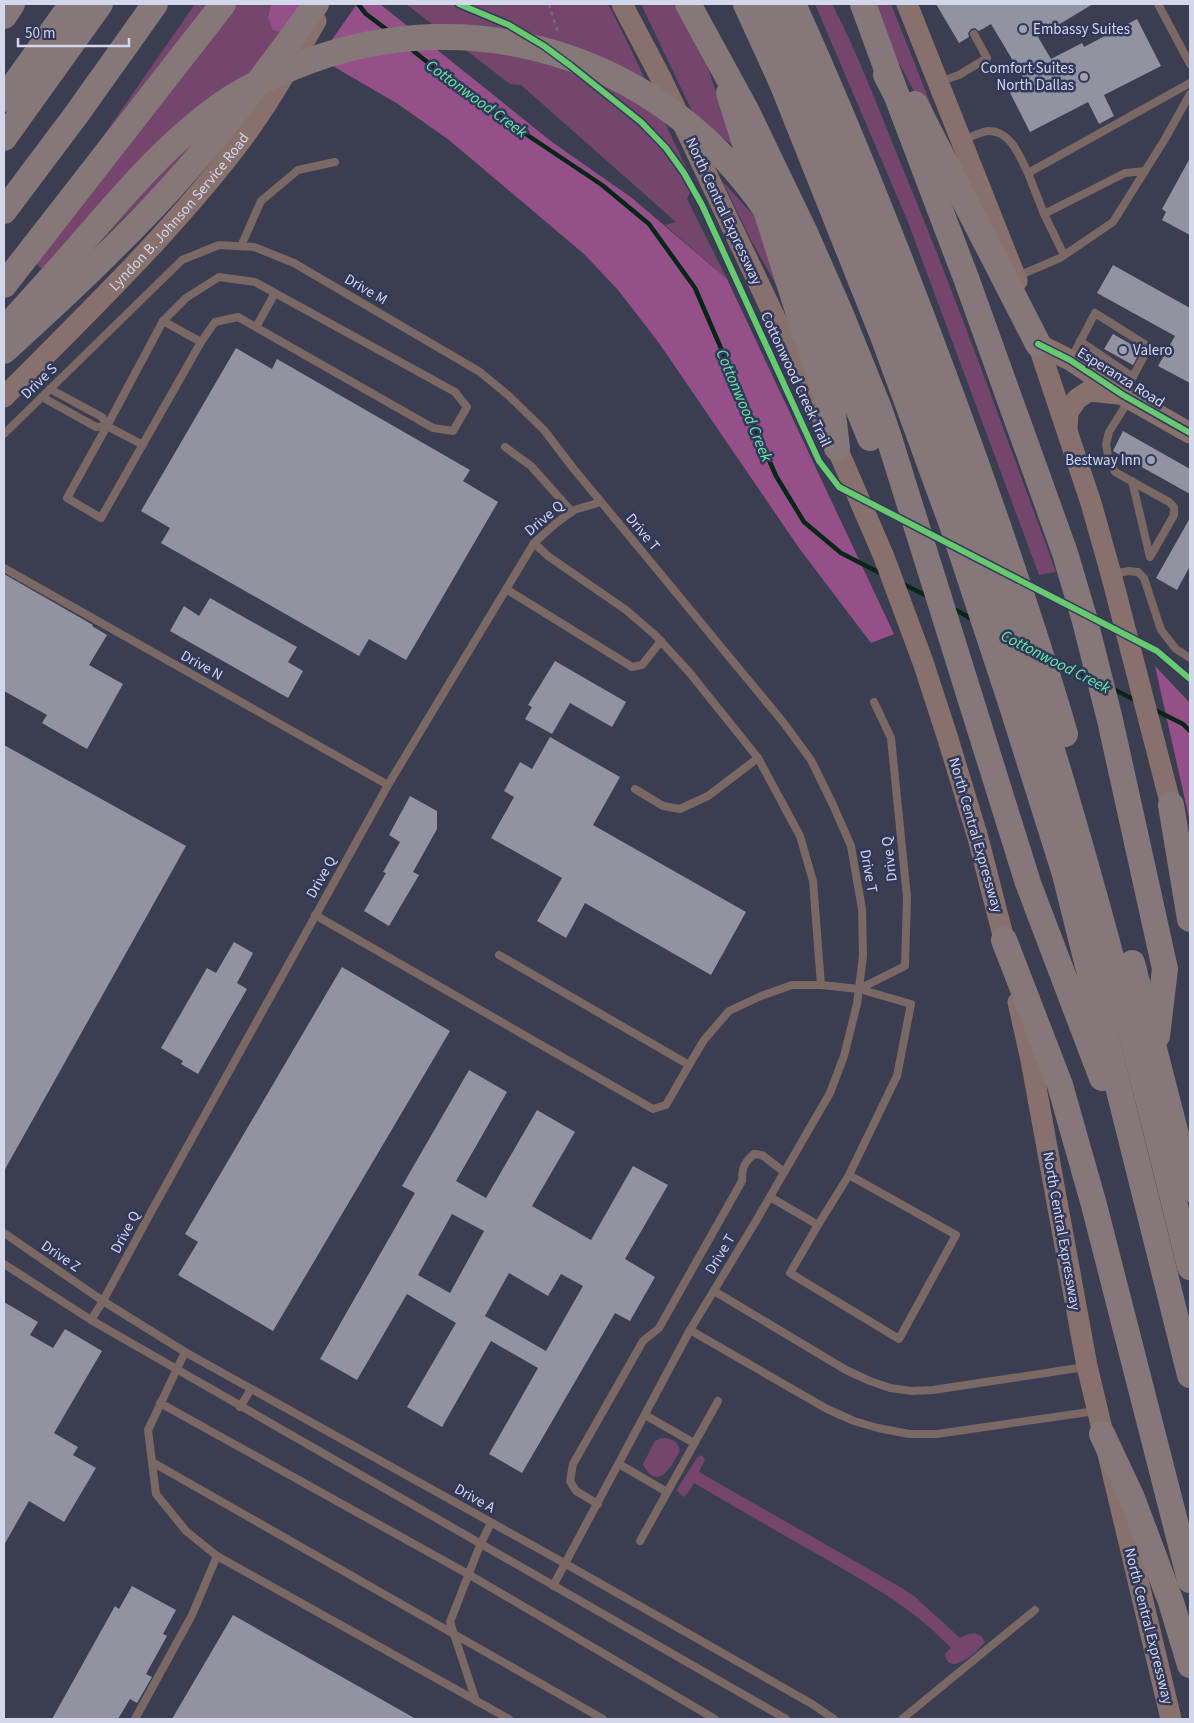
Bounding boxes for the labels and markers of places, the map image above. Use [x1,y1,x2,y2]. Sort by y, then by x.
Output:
place label: Embassy Suites [1033,19,1130,40]
marker: Embassy Suites [1017,23,1029,35]
place label: Comfort Suites North Dallas [981,58,1074,96]
marker: Comfort Suites North Dallas [1078,71,1090,83]
place label: Valero [1133,340,1172,361]
marker: Valero [1117,344,1129,356]
place label: Bestway Inn [1065,450,1141,471]
marker: Bestway Inn [1145,454,1157,466]

